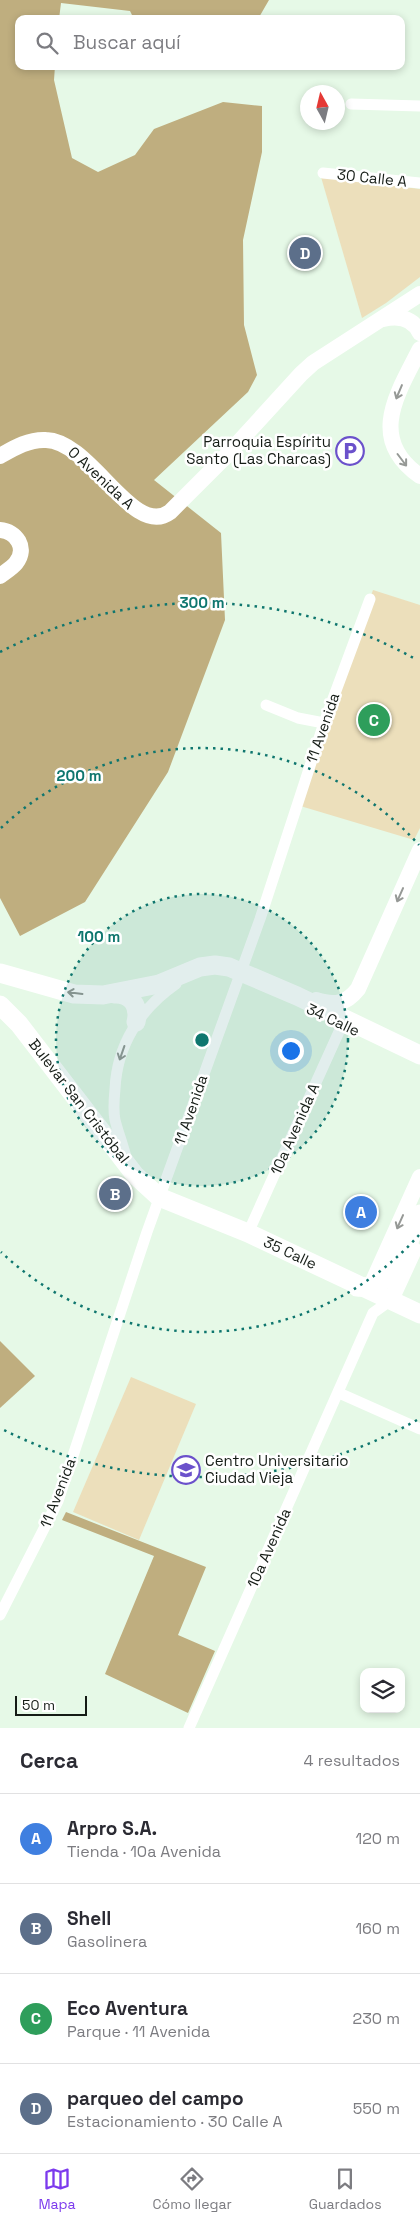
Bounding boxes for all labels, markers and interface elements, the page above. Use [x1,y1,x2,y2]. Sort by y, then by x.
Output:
search box [15,15,405,70]
icon: search [33,29,61,57]
text: Buscar aquí [73,30,181,55]
north arrow [300,85,345,130]
street label: 30 Calle A [336,164,408,191]
pin: D [289,234,321,272]
one-way arrow [393,384,403,399]
place label: Parroquia Espíritu Santo (Las Charcas) [186,432,331,469]
parking icon: Parroquia Espíritu Santo (Las Charcas) [335,436,365,466]
street label: 0 Avenida A [64,442,139,513]
one-way arrow [396,453,407,466]
text: 300 m [179,593,225,612]
street label: 11 Avenida [302,690,344,766]
pin: C [358,701,390,739]
text: 200 m [57,766,101,785]
one-way arrow [395,887,405,902]
text: 100 m [78,927,120,946]
one-way arrow [67,988,83,998]
street label: 34 Calle [303,999,363,1040]
centre of rings [193,1031,211,1049]
street label: Bulevar San Cristóbal [25,1035,134,1167]
your location [278,1038,304,1064]
one-way arrow [117,1044,126,1060]
street label: 11 Avenida [170,1072,212,1148]
street label: 10a Avenida A [266,1080,323,1178]
pin: B [99,1175,131,1213]
pin: A [345,1193,377,1231]
one-way arrow [395,1214,404,1229]
street label: 35 Calle [261,1232,320,1273]
place label: Centro Universitario Ciudad Vieja [205,1451,349,1487]
street label: 11 Avenida [36,1455,80,1530]
school or university icon: Centro Universitario Ciudad Vieja [171,1455,201,1485]
street label: 10a Avenida [243,1505,295,1591]
map controls [360,1668,405,1713]
button: layers [360,1668,405,1713]
scale bar [15,1693,88,1716]
text: 50 m [22,1696,55,1714]
text: Cerca [20,1747,78,1774]
text: 4 resultados [304,1750,400,1771]
text: Arpro S.A. [67,1816,157,1841]
text: A [31,1828,41,1849]
text: 120 m [356,1828,400,1849]
text: Tienda · 10a Avenida [67,1841,221,1862]
text: Shell [67,1906,111,1931]
text: B [31,1918,41,1939]
text: 160 m [355,1918,400,1939]
text: Gasolinera [67,1931,147,1952]
text: Eco Aventura [67,1996,188,2021]
text: C [31,2008,41,2029]
text: 230 m [353,2008,400,2029]
text: Parque · 11 Avenida [67,2021,210,2042]
text: parqueo del campo [67,2086,244,2111]
text: D [31,2098,41,2119]
text: 550 m [353,2098,400,2119]
text: Estacionamiento · 30 Calle A [67,2111,283,2132]
tab: Mapa [38,2165,76,2213]
tab: Cómo llegar [153,2165,232,2213]
tab: Guardados [309,2165,382,2213]

